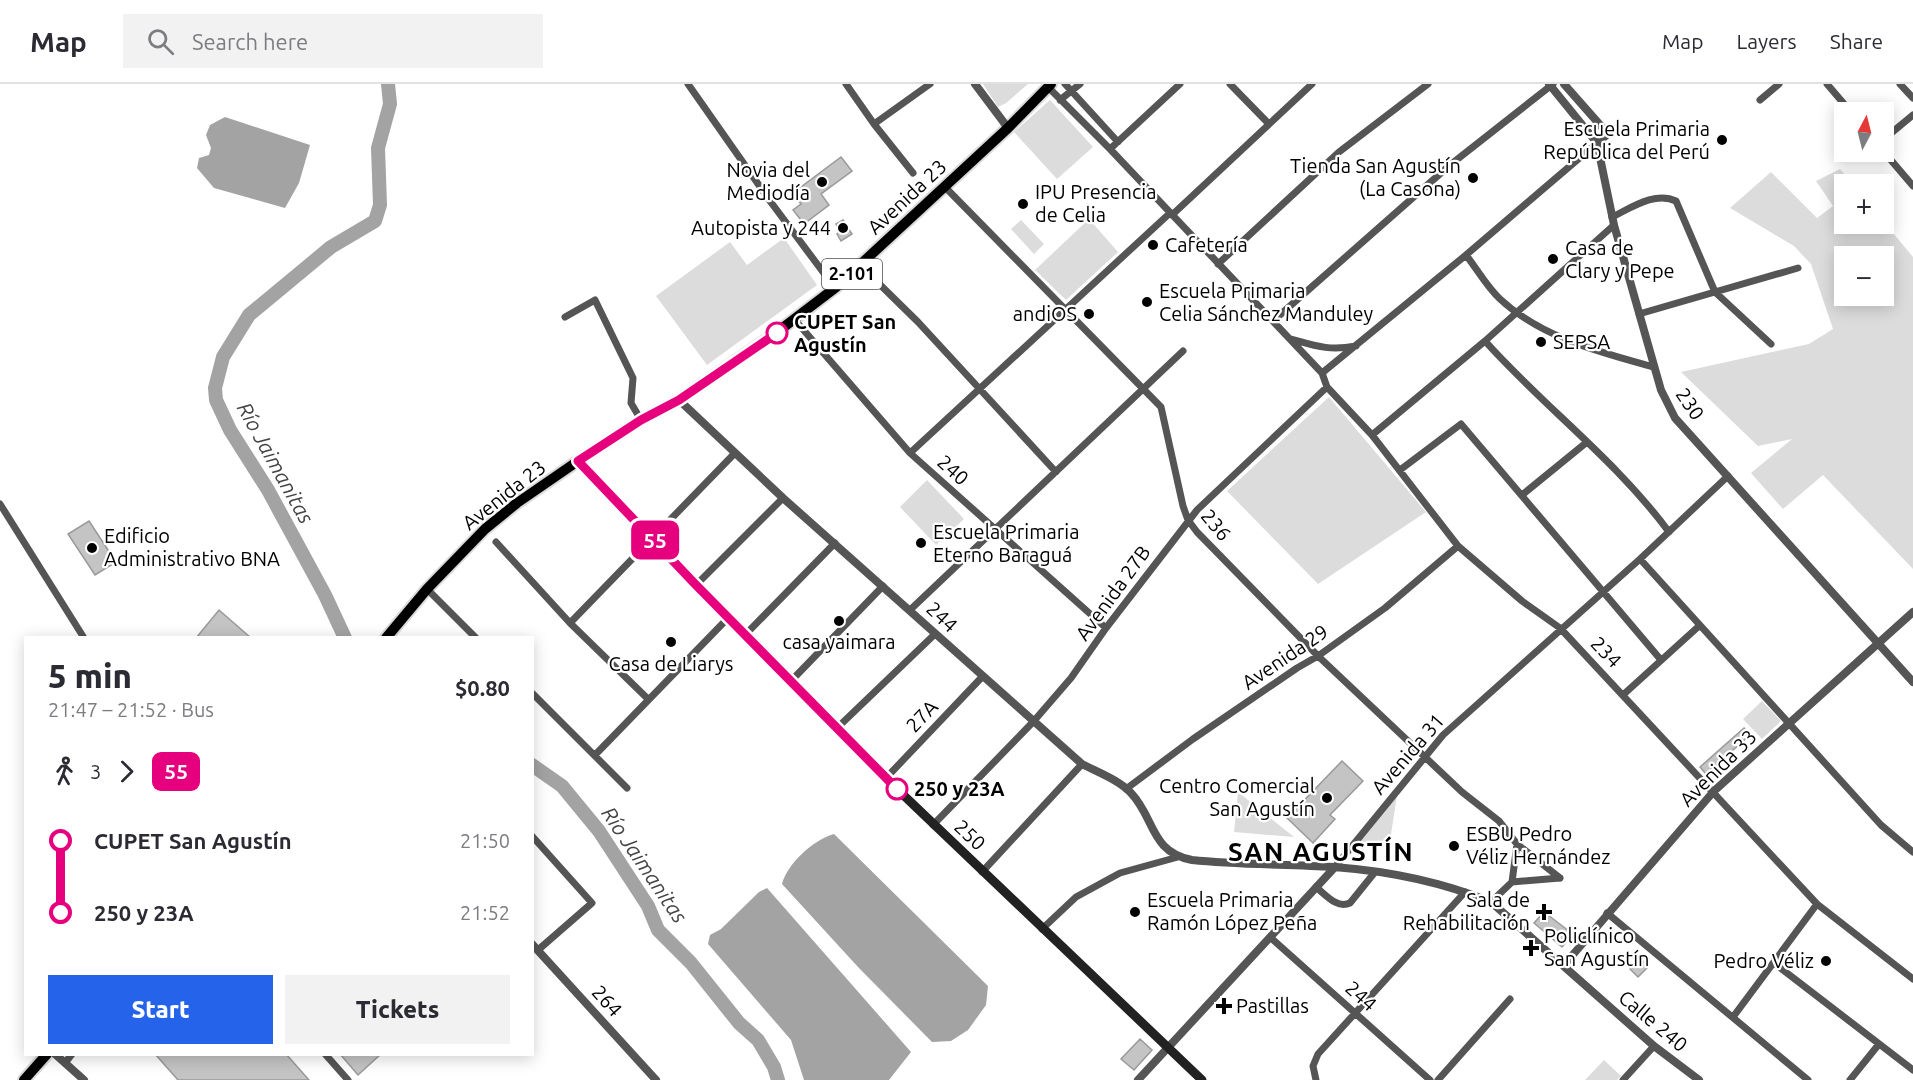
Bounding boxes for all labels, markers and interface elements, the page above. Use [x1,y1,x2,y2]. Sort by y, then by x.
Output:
search box [123,14,543,68]
icon: search [144,25,177,58]
text: Map [30,26,87,57]
text: Search here [192,29,308,54]
text: Map [1662,29,1703,53]
text: Layers [1736,29,1797,53]
text: Share [1830,29,1883,53]
north arrow [1834,102,1894,162]
map controls [1834,102,1894,306]
place label: Escuela Primaria República del Perú [1543,117,1710,163]
marker: Escuela Primaria República del Perú [1715,133,1729,147]
street label: Avenida 23 [863,154,951,239]
place label: Tienda San Agustín (La Casona) [1290,154,1461,200]
place label: Novia del Mediodía [726,158,810,204]
marker: Tienda San Agustín (La Casona) [1466,171,1480,185]
button: + [1834,174,1894,234]
marker: Novia del Mediodía [815,175,829,189]
place label: IPU Presencia de Celia [1035,180,1156,226]
marker: IPU Presencia de Celia [1016,197,1030,211]
place label: Autopista y 244 [691,216,831,239]
marker: Autopista y 244 [836,221,850,235]
place label: Cafetería [1165,233,1248,256]
place label: Casa de Clary y Pepe [1565,236,1675,282]
marker: Cafetería [1146,238,1160,252]
button: − [1834,246,1894,306]
marker: Casa de Clary y Pepe [1546,252,1560,266]
road number: 2-101 [822,259,882,289]
place label: Escuela Primaria Celia Sánchez Manduley [1159,279,1373,325]
marker: Escuela Primaria Celia Sánchez Manduley [1140,295,1154,309]
place label: andiOS [1013,302,1077,325]
marker: andiOS [1082,307,1096,321]
place label: CUPET San Agustín [794,310,896,356]
marker: CUPET San Agustín [766,322,788,344]
place label: SEPSA [1553,330,1610,353]
marker: SEPSA [1534,335,1548,349]
street label: 230 [1671,383,1709,424]
water label: Río Jaimanitas [233,398,319,527]
street label: 240 [933,450,974,489]
street label: Avenida 23 [458,455,550,534]
street label: 236 [1197,504,1236,545]
line badge: 55 [628,520,682,560]
place label: Escuela Primaria Eterno Baraguá [933,520,1079,566]
place label: Edificio Administrativo BNA [104,524,280,570]
text: 55 [643,528,667,552]
marker: Escuela Primaria Eterno Baraguá [914,536,928,550]
marker: Edificio Administrativo BNA [85,541,99,555]
street label: Avenida 27B [1070,541,1155,645]
street label: 244 [922,597,963,637]
marker: casa yaimara [832,614,846,628]
street label: Avenida 29 [1237,619,1332,694]
place label: casa yaimara [782,630,896,653]
street label: 234 [1586,631,1626,672]
marker: Casa de Liarys [664,635,678,649]
place label: Casa de Liarys [608,652,734,675]
text: 5 min [48,657,132,694]
text: $0.80 [455,675,510,700]
street label: 27A [901,695,942,736]
text: 21:47 – 21:52 · Bus [48,698,214,721]
street label: Avenida 31 [1366,709,1449,799]
street label: Avenida 33 [1675,725,1761,811]
icon: walk [48,755,81,788]
icon: forward [110,755,143,788]
text: 55 [164,759,188,783]
text: 3 [90,760,101,783]
place label: Centro Comercial San Agustín [1159,774,1315,820]
place label: 250 y 23A [914,777,1005,800]
marker: 250 y 23A [886,778,908,800]
marker: Centro Comercial San Agustín [1320,791,1334,805]
water label: Río Jaimanitas [597,802,693,927]
street label: 250 [950,815,991,855]
place label: ESBU Pedro Véliz Hernández [1466,822,1611,868]
text: CUPET San Agustín [94,828,292,853]
text: 21:50 [460,829,510,852]
district label: SAN AGUSTÍN [1228,836,1414,866]
marker: ESBU Pedro Véliz Hernández [1447,839,1461,853]
place label: Escuela Primaria Ramón López Peña [1147,888,1317,934]
place label: Sala de Rehabilitación [1403,888,1530,934]
text: 250 y 23A [94,900,194,925]
text: 21:52 [460,901,510,924]
marker: Sala de Rehabilitación [1535,903,1553,921]
marker: Escuela Primaria Ramón López Peña [1128,905,1142,919]
place label: Policlínico San Agustín [1544,924,1650,970]
marker: Policlínico San Agustín [1522,939,1540,957]
place label: Pedro Véliz [1714,949,1814,972]
marker: Pedro Véliz [1819,954,1833,968]
button: Start [48,975,273,1044]
button: Tickets [285,975,510,1044]
street label: 244 [1341,976,1382,1015]
street label: 264 [588,980,627,1021]
street label: Calle 240 [1614,985,1692,1056]
place label: Pastillas [1236,994,1309,1017]
marker: Pastillas [1217,999,1231,1013]

